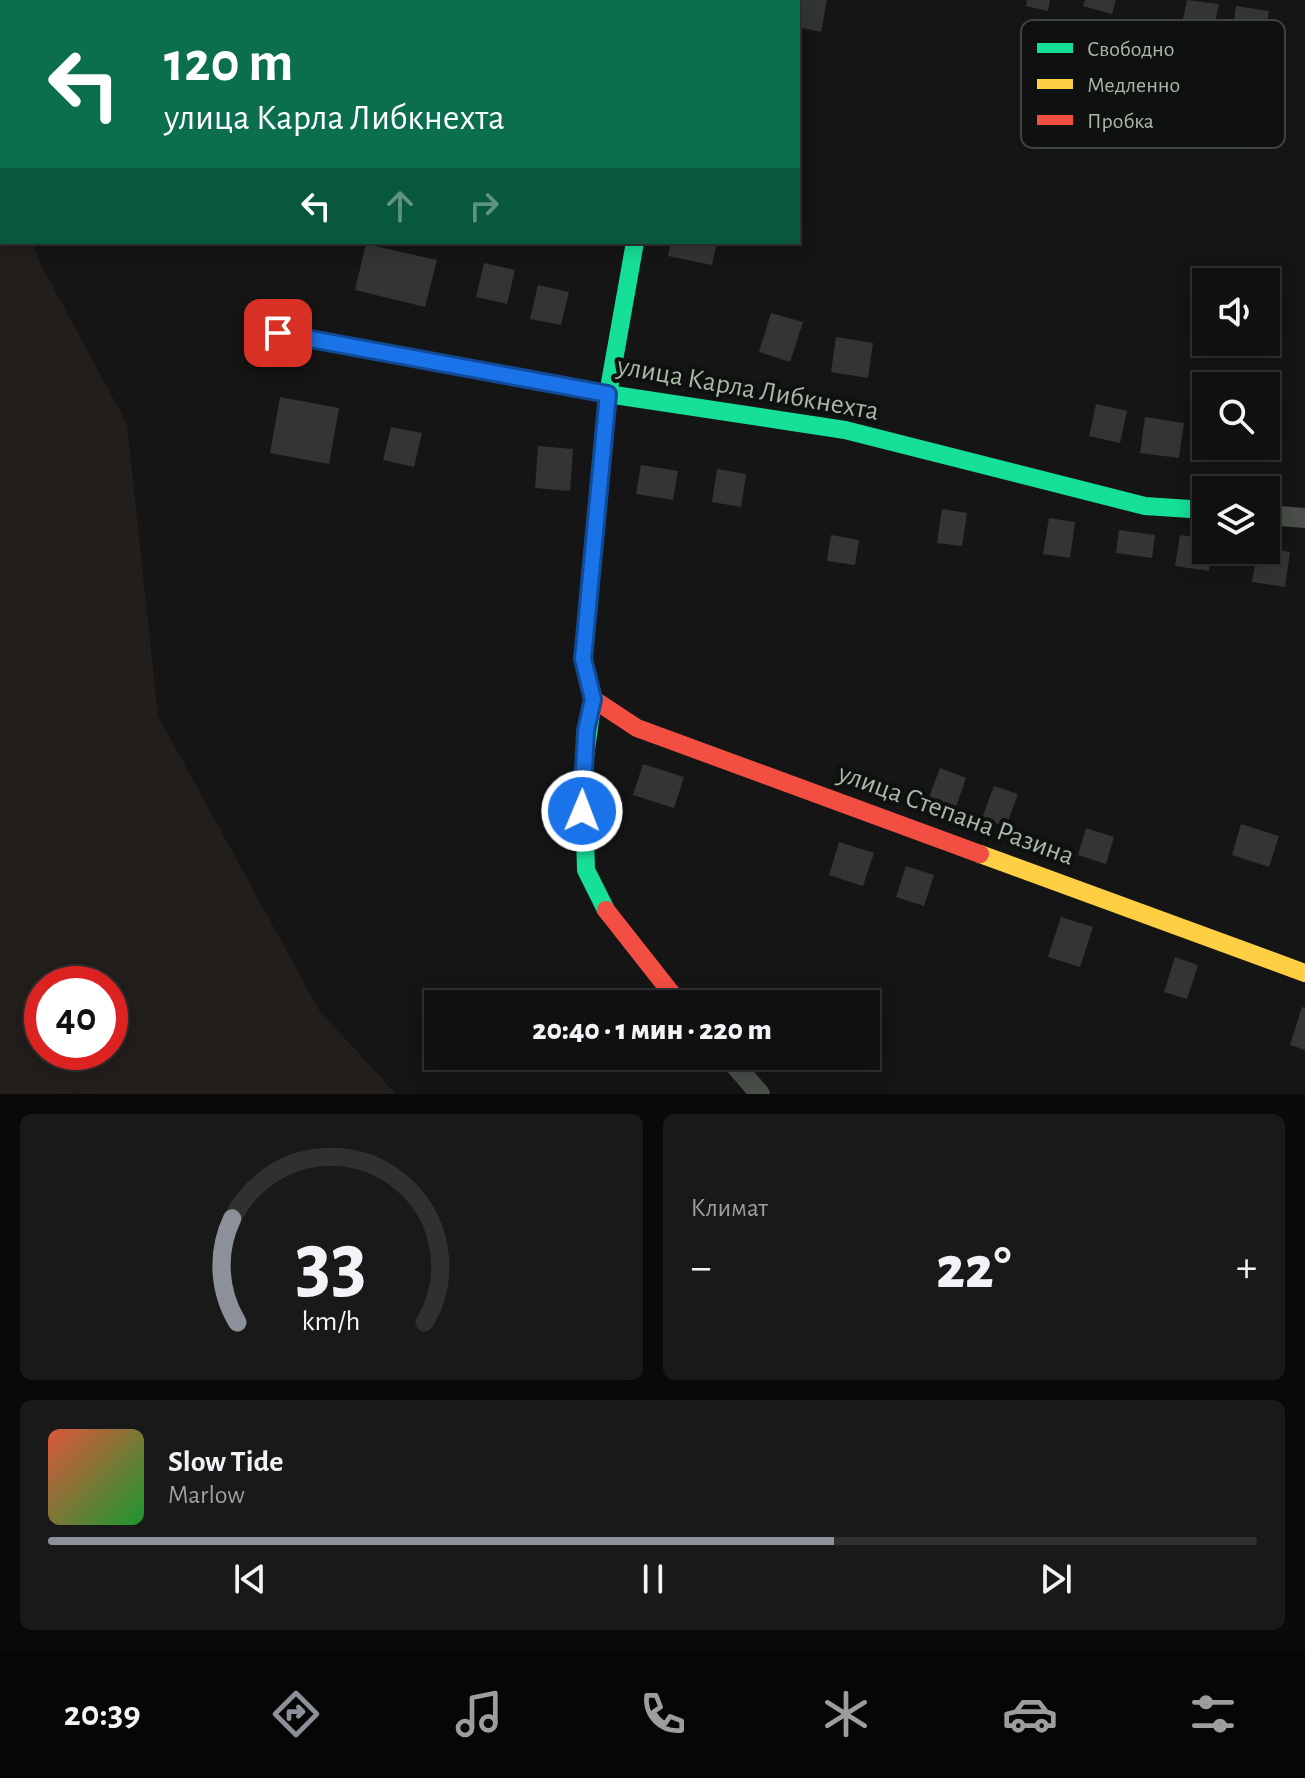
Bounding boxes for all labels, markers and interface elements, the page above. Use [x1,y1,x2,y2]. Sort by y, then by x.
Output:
legend [1021,20,1285,148]
icon: left [32,32,136,136]
text: 120 m [164,35,293,91]
text: Свободно [1087,38,1175,60]
text: Медленно [1087,74,1180,96]
text: улица Карла Либкнехта [164,100,505,136]
text: Пробка [1087,110,1154,132]
icon: left [294,184,338,228]
icon: ahead [378,184,422,228]
icon: right [462,184,506,228]
map controls [1192,268,1280,564]
button: sound [1192,268,1280,356]
pin [244,299,312,367]
icon: arrive [256,311,300,355]
street label: улица Карла Либкнехта [614,352,881,426]
button: search [1192,372,1280,460]
button: layers [1192,476,1280,564]
street label: улица Степана Разина [833,759,1078,871]
position arrow [540,769,624,853]
speed limit sign: 40 [24,966,128,1070]
text: 20:40 · 1 мин · 220 m [532,1015,772,1045]
text: Климат [691,1195,768,1221]
text: 33 [295,1222,367,1306]
text: 22° [936,1239,1011,1299]
text: − [691,1246,712,1290]
text: + [1236,1246,1257,1290]
text: km/h [302,1307,361,1336]
text: Slow Tide [168,1447,283,1477]
text: Marlow [168,1482,245,1508]
icon: previous [228,1557,272,1601]
icon: pause [631,1557,675,1601]
icon: next [1034,1557,1078,1601]
icon: directions [268,1686,324,1742]
icon: music [451,1686,507,1742]
icon: phone [635,1686,691,1742]
icon: climate [818,1686,874,1742]
icon: car [1002,1686,1058,1742]
icon: filters [1185,1686,1241,1742]
text: 20:39 [64,1696,141,1732]

